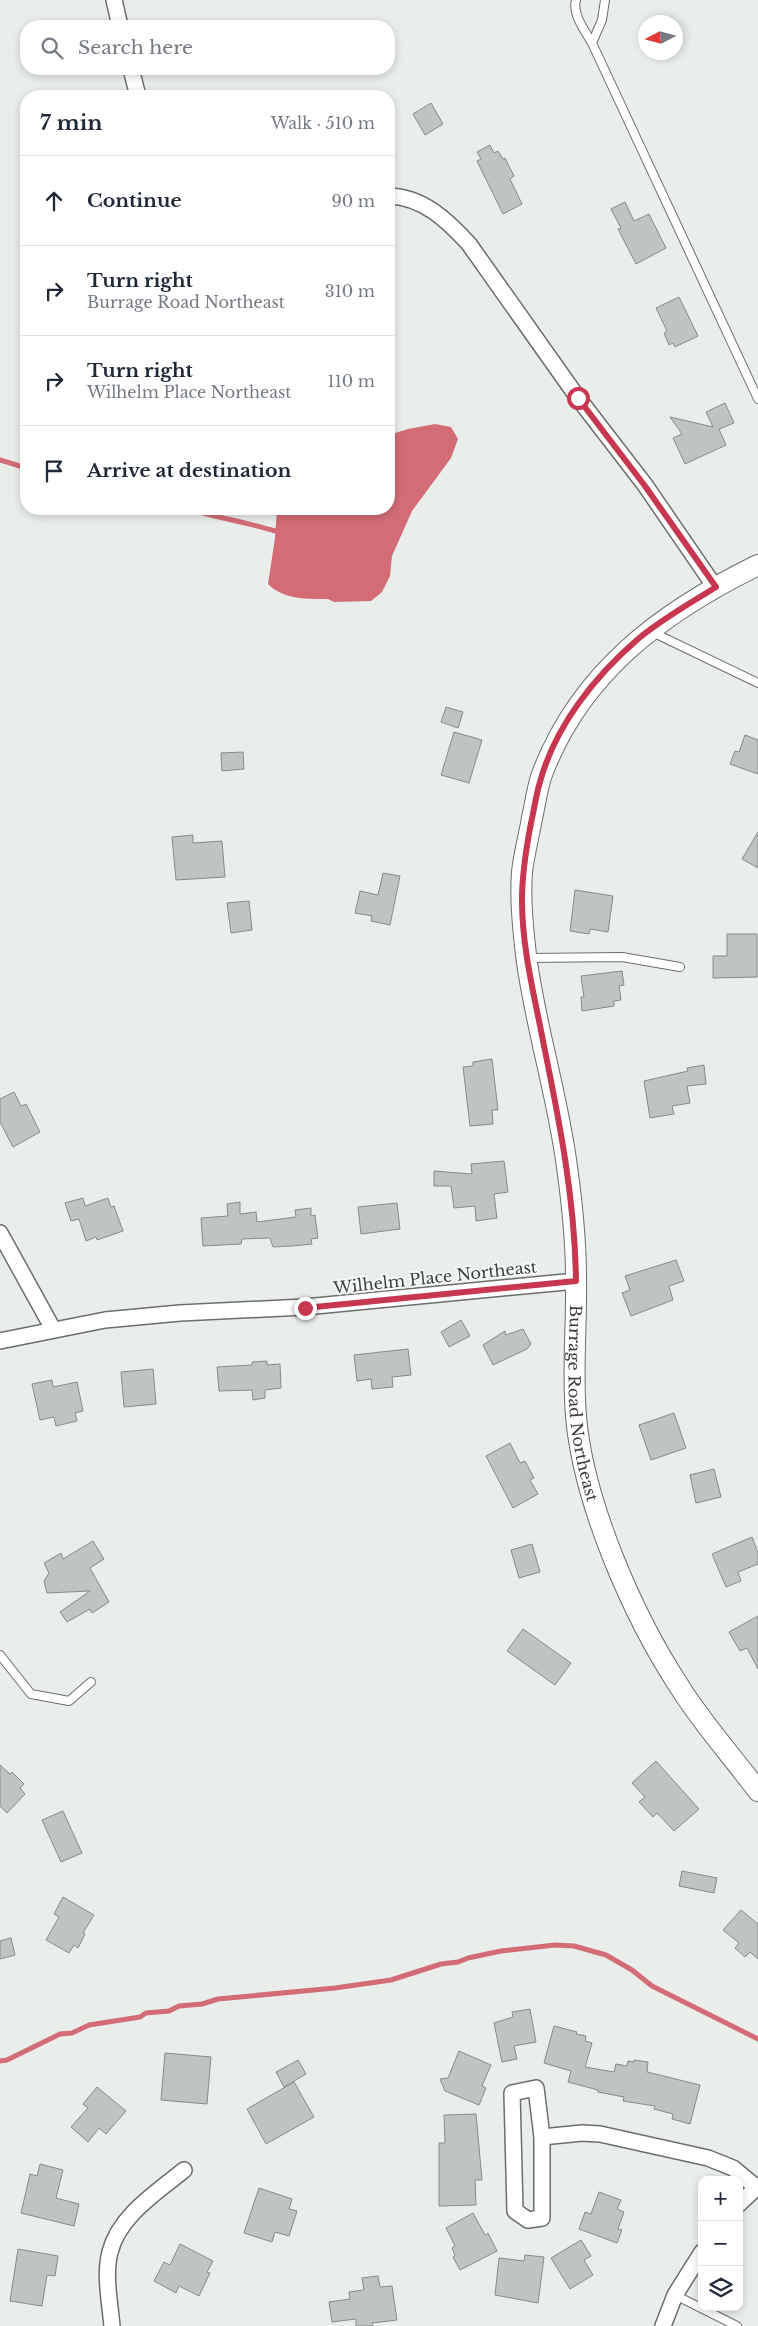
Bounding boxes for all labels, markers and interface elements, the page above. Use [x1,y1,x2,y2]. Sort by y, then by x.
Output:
north arrow [638,15,683,60]
search box [20,20,395,75]
icon: search [38,34,66,62]
text: Search here [78,36,193,59]
text: 7 min [40,110,103,136]
text: Walk · 510 m [271,113,375,133]
icon: ahead [40,187,68,215]
text: Continue [87,189,182,212]
text: 90 m [332,191,375,211]
text: Turn right [87,269,193,292]
icon: right [40,277,68,305]
text: 310 m [325,281,375,301]
text: Burrage Road Northeast [87,292,285,312]
text: Turn right [87,359,193,382]
icon: right [40,367,68,395]
text: 110 m [328,371,375,391]
text: Wilhelm Place Northeast [87,382,291,402]
route start [567,387,590,410]
icon: arrive [40,457,68,485]
text: Arrive at destination [87,459,291,482]
street label: Wilhelm Place Northeast [331,1256,538,1298]
route end [294,1297,317,1320]
street label: Burrage Road Northeast [564,1305,603,1504]
map controls [698,2176,743,2311]
button: + [698,2176,743,2221]
button: − [698,2221,743,2266]
button: layers [698,2266,743,2311]

